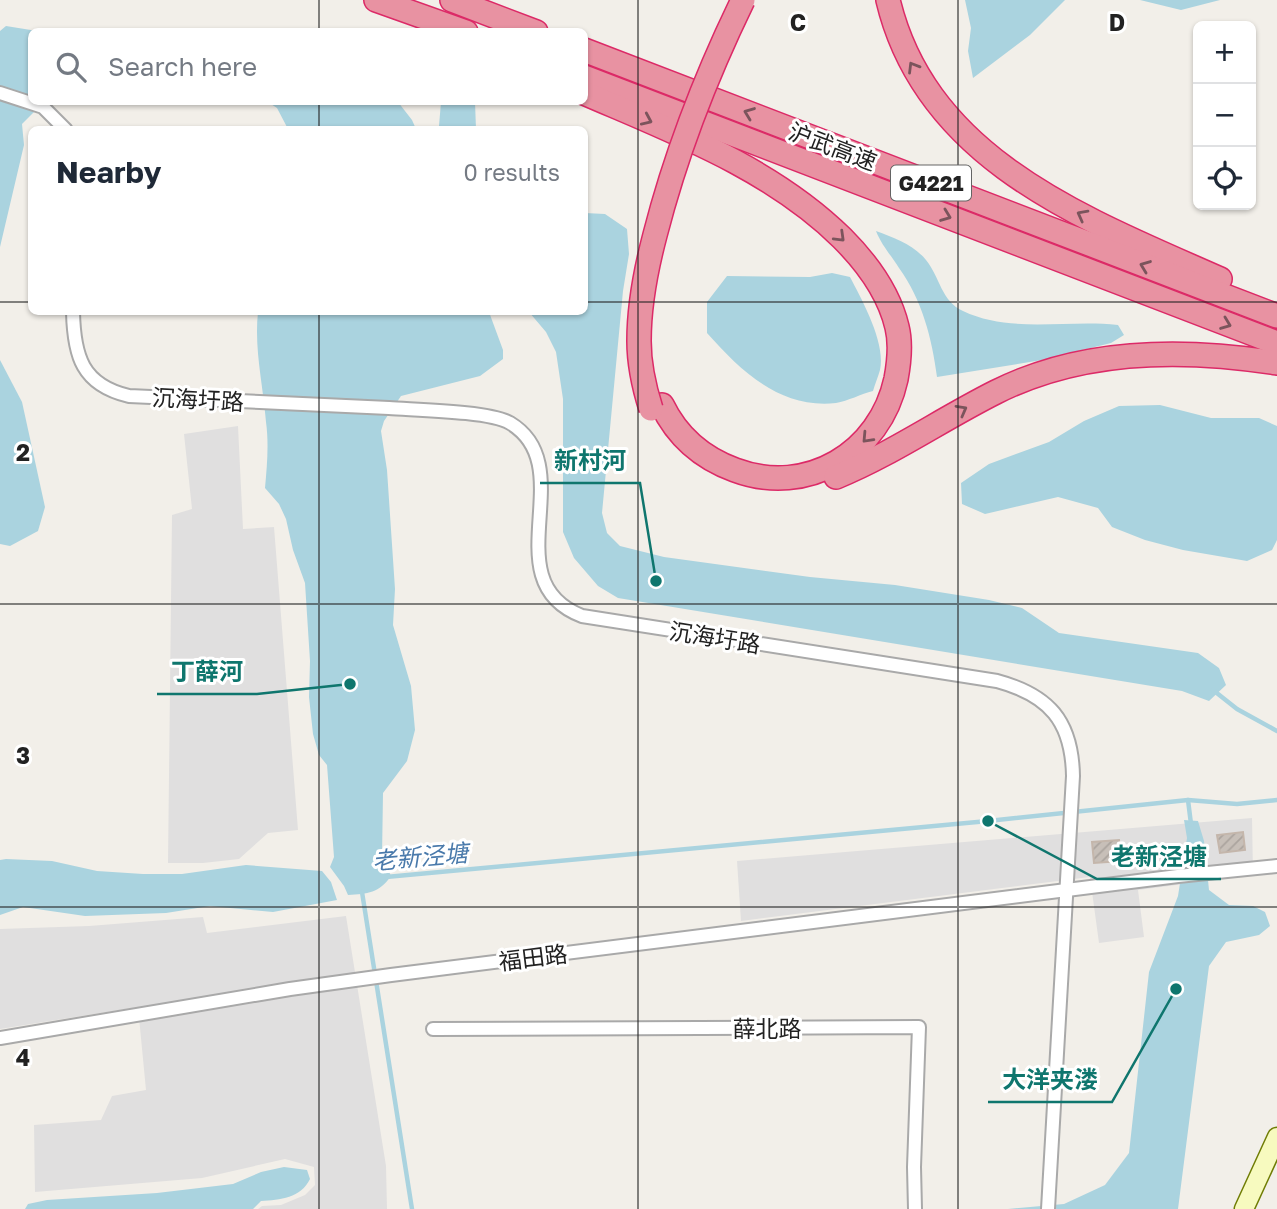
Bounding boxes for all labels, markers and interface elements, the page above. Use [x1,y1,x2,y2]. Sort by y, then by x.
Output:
text: C [790,8,806,36]
text: D [1109,8,1125,36]
map controls [1193,21,1256,210]
button: + [1193,21,1256,84]
search box [28,28,588,105]
icon: search [52,48,90,86]
text: Search here [108,51,257,82]
one-way arrow [909,62,922,75]
button: − [1193,84,1256,147]
one-way arrow [744,108,756,122]
one-way arrow [640,112,652,126]
street label: 沪武高速 [785,116,881,176]
button: locate [1193,147,1256,210]
text: Nearby [56,154,161,190]
text: 0 results [464,158,560,186]
road number: G4221 [891,166,971,200]
one-way arrow [939,207,951,221]
one-way arrow [1076,210,1089,223]
one-way arrow [832,229,845,242]
one-way arrow [1139,260,1151,274]
one-way arrow [1220,315,1232,329]
street label: 沉海圩路 [151,383,245,415]
one-way arrow [955,405,967,418]
one-way arrow [863,430,875,443]
text: 2 [16,438,30,466]
callout: 新村河 [540,438,640,483]
text: 新村河 [554,445,626,474]
street label: 沉海圩路 [667,616,763,658]
callout: 丁薛河 [157,649,257,694]
text: 丁薛河 [171,656,243,685]
text: 3 [16,741,30,769]
callout: 老新泾塘 [1097,834,1221,879]
water label: 老新泾塘 [371,837,473,875]
text: 老新泾塘 [1111,841,1207,870]
street label: 福田路 [497,939,569,975]
street label: 薛北路 [733,1014,802,1042]
text: 4 [16,1043,30,1071]
callout: 大洋夹溇 [988,1057,1112,1102]
text: 大洋夹溇 [1002,1064,1098,1093]

